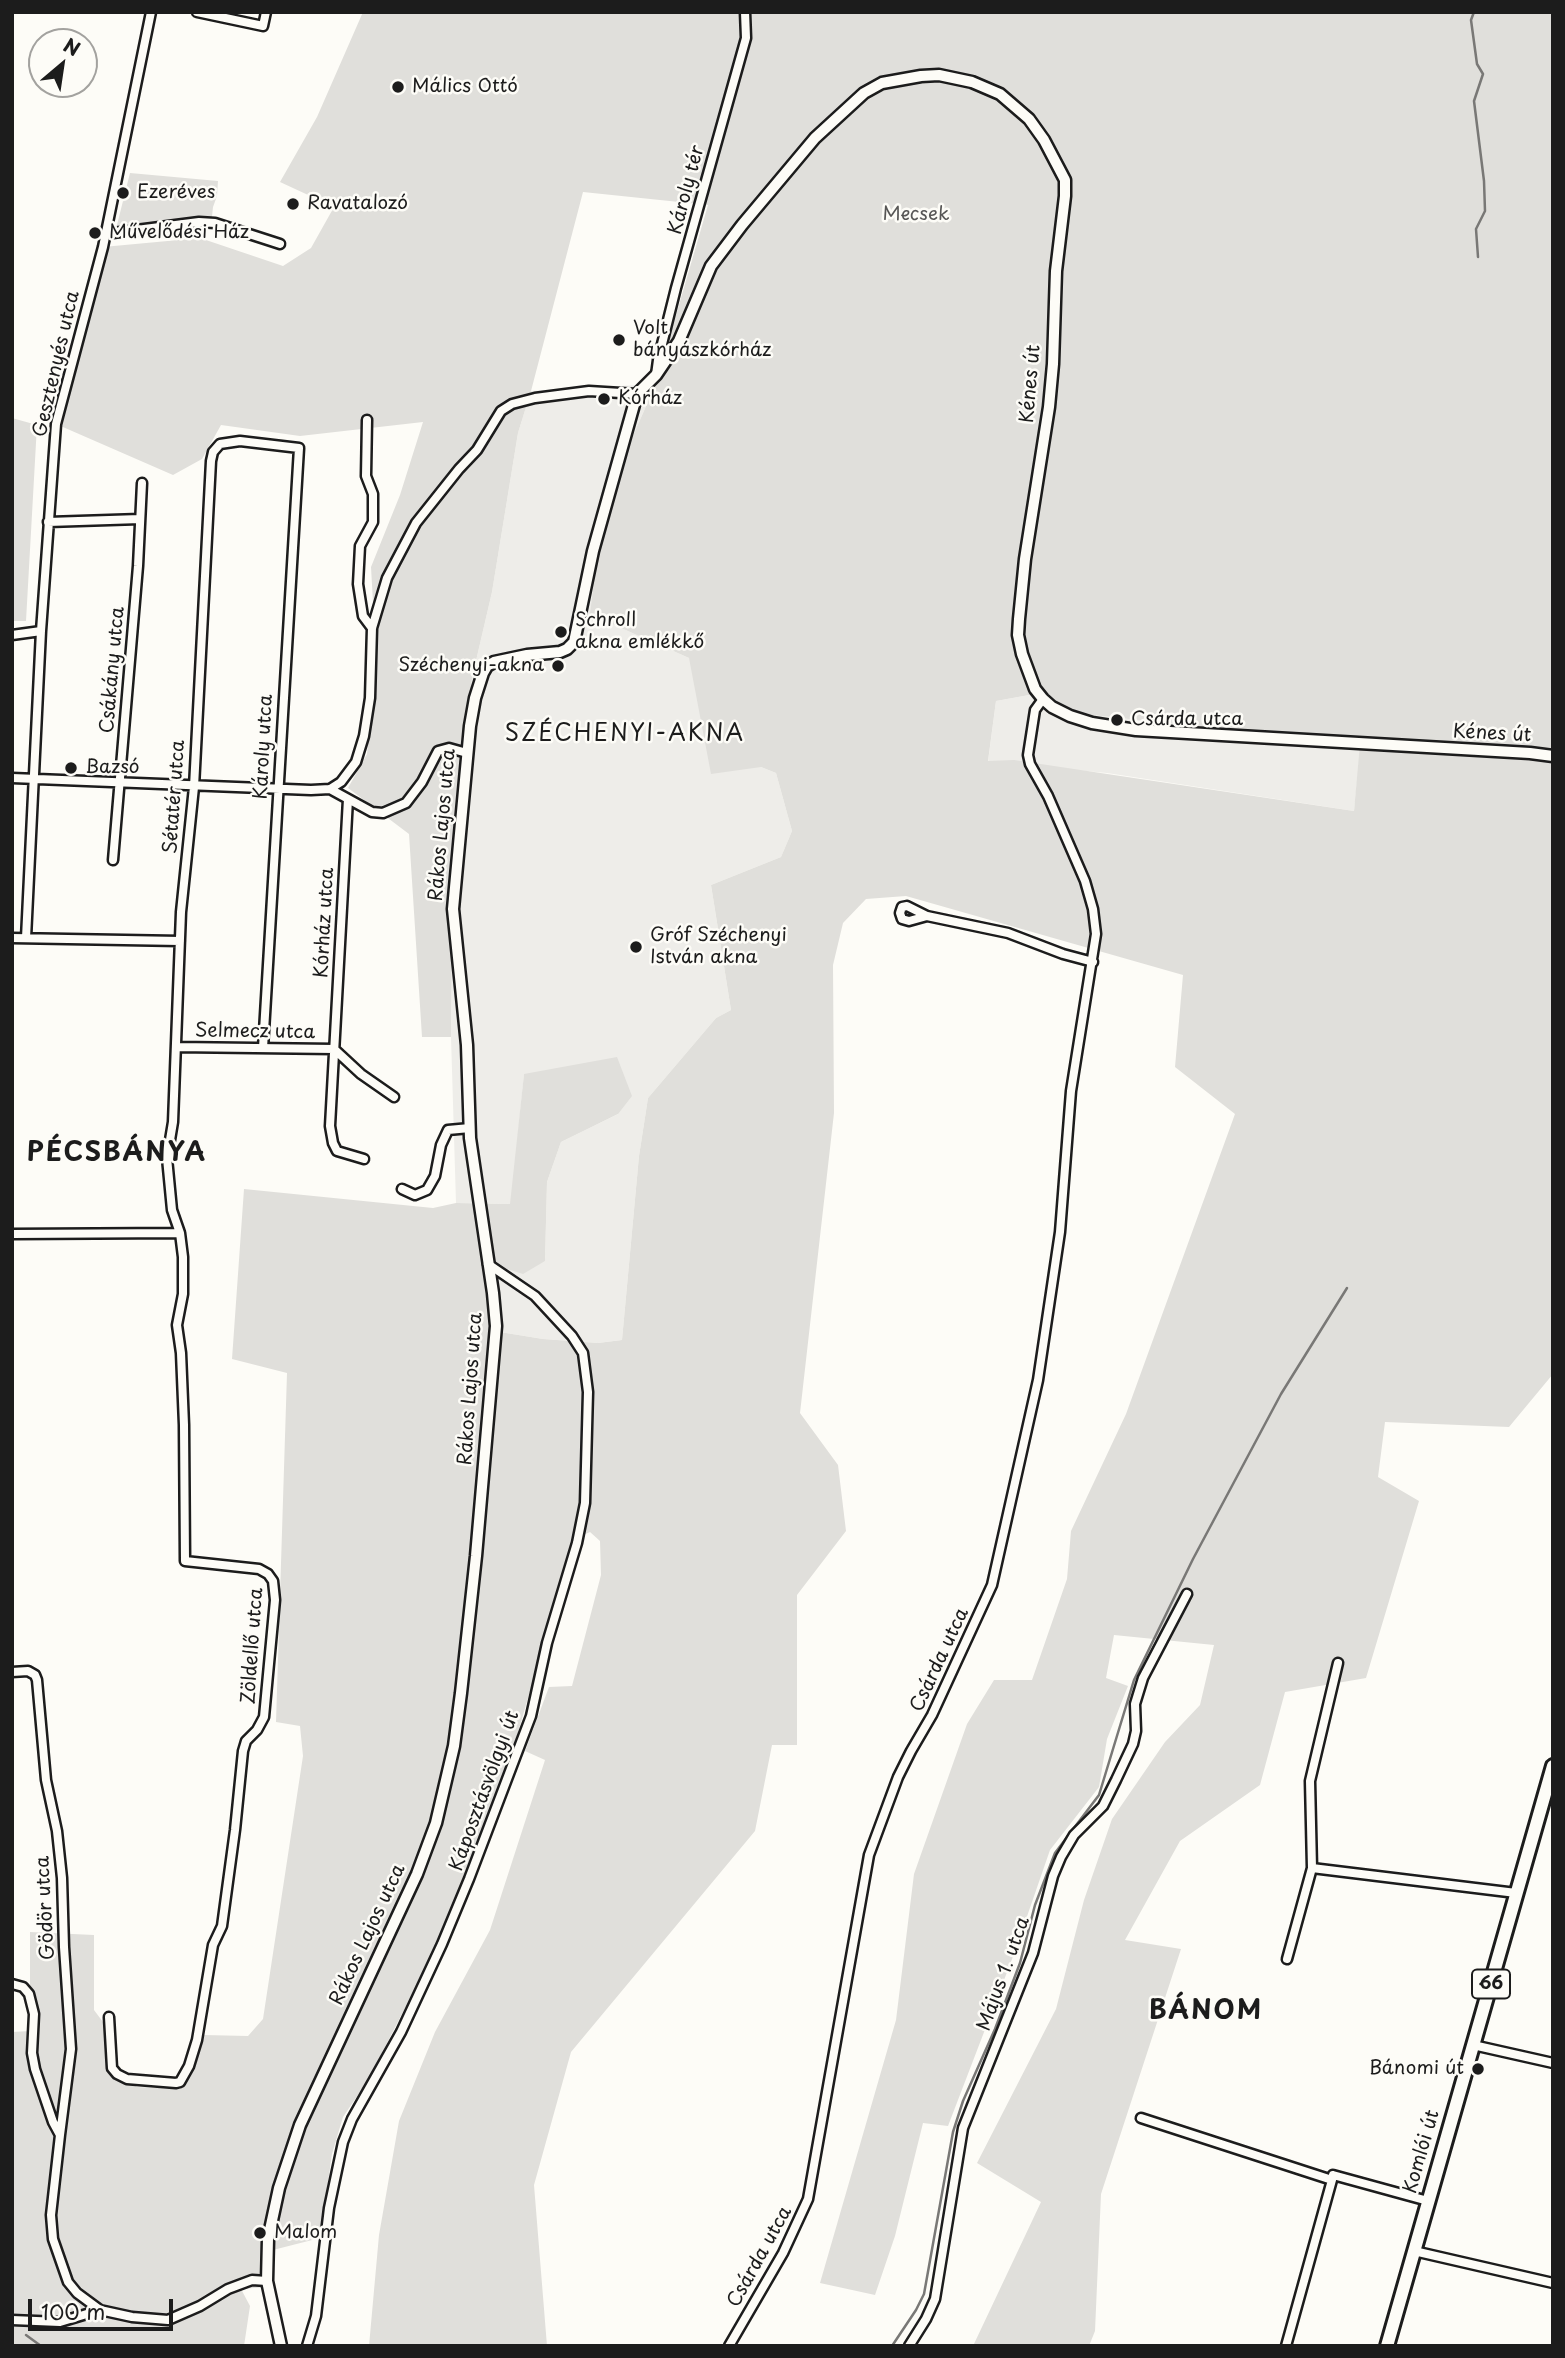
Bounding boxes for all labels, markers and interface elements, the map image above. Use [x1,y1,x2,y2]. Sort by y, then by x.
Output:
north arrow [28,28,98,98]
text: N [59,30,86,62]
place label: Málics Ottó [412,76,518,98]
marker: Málics Ottó [390,79,406,95]
street label: Károly tér [664,143,710,237]
place label: Ezeréves [137,182,215,204]
marker: Ezeréves [115,185,131,201]
place label: Ravatalozó [307,193,408,215]
marker: Ravatalozó [285,196,301,212]
park label: Mecsek [882,204,950,226]
place label: Művelődési Ház [109,222,249,244]
marker: Művelődési Ház [87,225,103,241]
street label: Gesztenyés utca [29,289,85,439]
place label: Volt bányászkórház [633,318,771,362]
marker: Volt bányászkórház [611,332,627,348]
street label: Kénes út [1016,344,1046,424]
place label: Kórház [618,388,682,410]
marker: Kórház [596,391,612,407]
street label: Csákány utca [96,606,130,734]
place label: Schroll akna emlékkő [575,610,704,654]
marker: Schroll akna emlékkő [553,624,569,640]
place label: Széchenyi-akna [398,655,544,677]
marker: Széchenyi-akna [550,658,566,674]
street label: Károly utca [250,694,278,800]
place label: Csárda utca [1131,709,1243,731]
marker: Csárda utca [1109,712,1125,728]
district label: SZÉCHENYI-AKNA [507,721,743,749]
street label: Kénes út [1452,721,1532,747]
street label: Sétatér utca [160,739,190,855]
street label: Rákos Lajos utca [425,748,461,902]
place label: Bazsó [85,757,140,779]
marker: Bazsó [63,760,79,776]
street label: Kórház utca [311,867,339,979]
place label: Gróf Széchenyi István akna [650,925,787,969]
marker: Gróf Széchenyi István akna [628,939,644,955]
street label: Selmecz utca [195,1020,315,1044]
district label: PÉCSBÁNYA [28,1138,206,1170]
street label: Rákos Lajos utca [454,1312,488,1466]
street label: Zöldellő utca [238,1587,268,1705]
street label: Csárda utca [906,1604,974,1716]
street label: Káposztásvölgyi út [445,1708,525,1874]
street label: Gödör utca [32,1855,60,1961]
street label: Rákos Lajos utca [325,1861,411,2009]
street label: Május 1. utca [973,1914,1035,2034]
road number: 66 [1472,1970,1510,1998]
district label: BÁNOM [1150,1996,1262,2028]
place label: Bánomi út [1369,2058,1464,2080]
marker: Bánomi út [1470,2061,1486,2077]
street label: Komlói út [1399,2108,1445,2196]
street label: Csárda utca [723,2203,797,2311]
place label: Malom [274,2222,337,2244]
marker: Malom [252,2225,268,2241]
scale bar [32,2284,177,2328]
text: 100 m [41,2295,105,2327]

